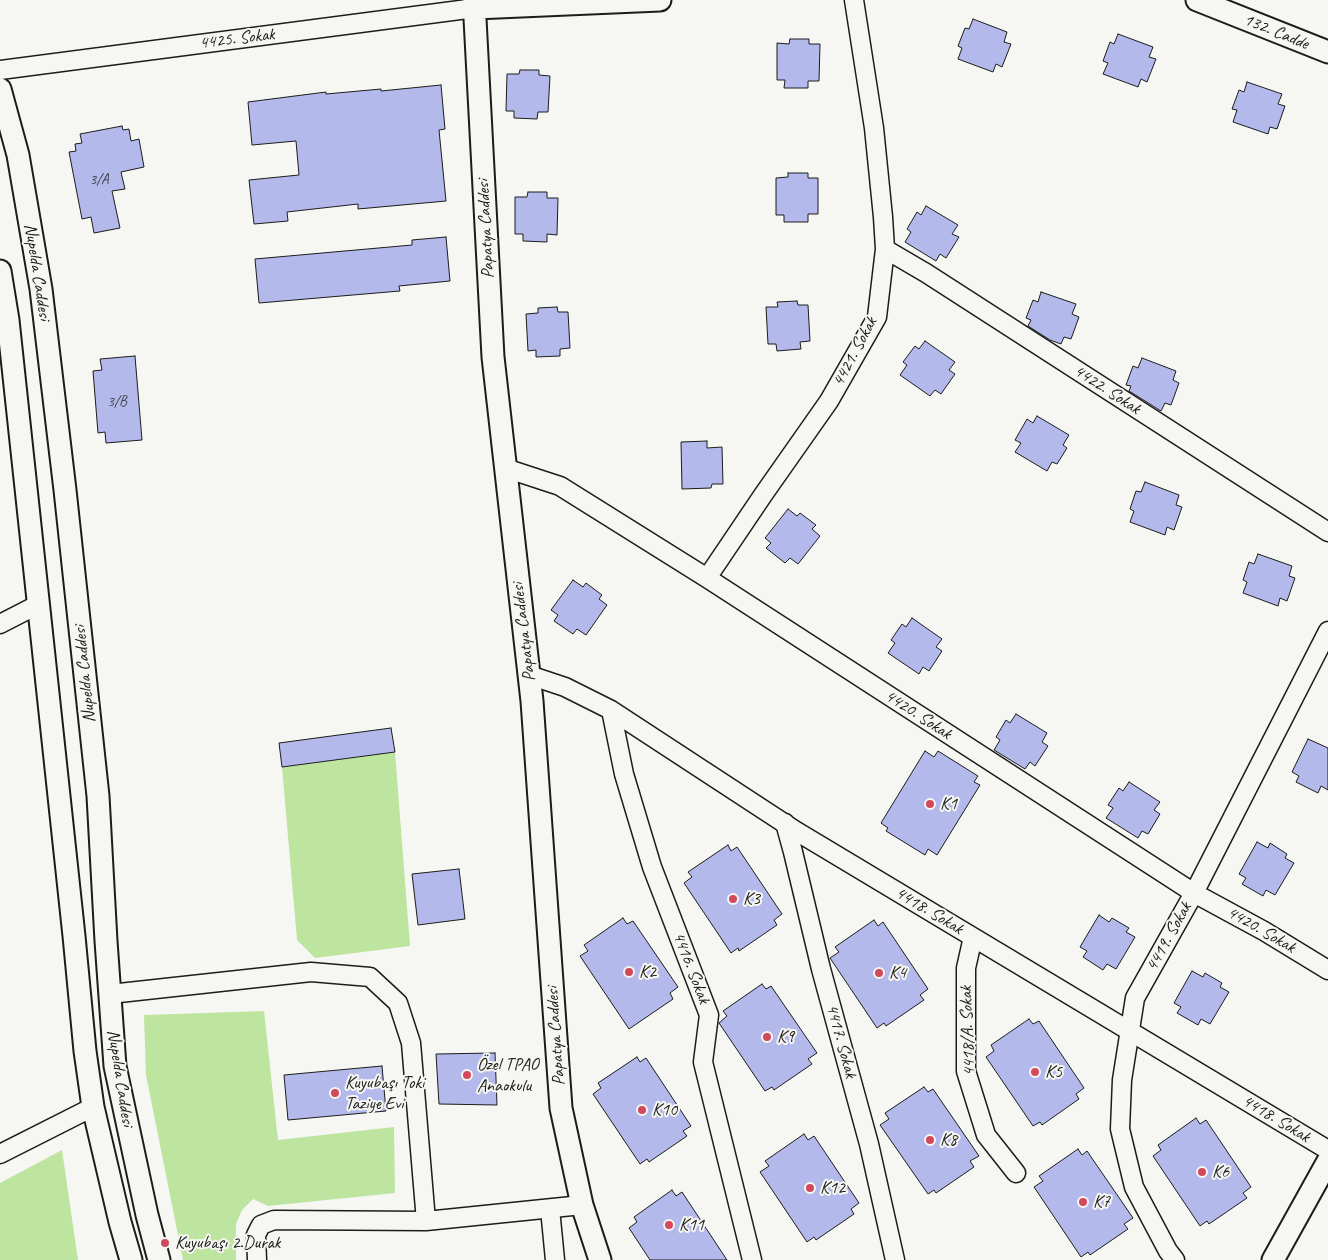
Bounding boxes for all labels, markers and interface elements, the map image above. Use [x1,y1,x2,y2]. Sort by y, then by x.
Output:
street label: 132. Cadde [1240,9,1312,55]
street label: 4425. Sokak [198,24,276,54]
house number: 3/A [89,171,109,189]
street label: Papatya Caddesi [473,179,499,279]
street label: Nupelda Caddesi [19,222,55,322]
street label: 4421. Sokak [828,314,882,390]
street label: 4422. Sokak [1069,360,1145,420]
house number: 3/B [107,393,127,411]
street label: Papatya Caddesi [507,581,541,683]
street label: Nupelda Caddesi [69,624,101,724]
street label: 4420. Sokak [880,685,956,745]
place label: K1 [940,793,957,815]
marker: K1 [924,798,936,810]
street label: 4418. Sokak [891,882,967,940]
place label: K3 [743,888,760,910]
marker: K3 [727,893,739,905]
street label: 4419. Sokak [1141,899,1197,975]
street label: 4420. Sokak [1223,902,1299,958]
street label: 4416. Sokak [667,929,715,1007]
place label: K2 [639,961,656,983]
place label: K4 [889,962,906,984]
marker: K2 [623,966,635,978]
marker: K4 [873,967,885,979]
street label: 4418/A. Sokak [956,985,980,1077]
street label: Papatya Caddesi [542,986,570,1086]
street label: 4417. Sokak [821,1002,861,1080]
place label: K9 [777,1026,794,1048]
street label: Nupelda Caddesi [102,1028,138,1128]
marker: K9 [761,1031,773,1043]
place label: Özel TPAO Anaokulu [477,1054,538,1096]
place label: K5 [1045,1061,1062,1083]
marker: K5 [1029,1066,1041,1078]
marker: Özel TPAO Anaokulu [461,1069,473,1081]
place label: Kuyubaşı Toki Taziye Evi [345,1072,424,1114]
marker: Kuyubaşı Toki Taziye Evi [329,1087,341,1099]
street label: 4418. Sokak [1238,1090,1314,1148]
place label: K10 [652,1099,677,1121]
marker: K10 [636,1104,648,1116]
place label: K8 [940,1129,957,1151]
marker: K8 [924,1134,936,1146]
place label: K6 [1212,1161,1229,1183]
marker: K6 [1196,1166,1208,1178]
place label: K12 [820,1177,845,1199]
marker: K12 [804,1182,816,1194]
place label: K7 [1093,1191,1110,1213]
marker: K7 [1077,1196,1089,1208]
place label: K11 [679,1214,704,1236]
marker: K11 [663,1219,675,1231]
place label: Kuyubaşı 2.Durak [175,1232,280,1254]
marker: Kuyubaşı 2.Durak [159,1237,171,1249]

